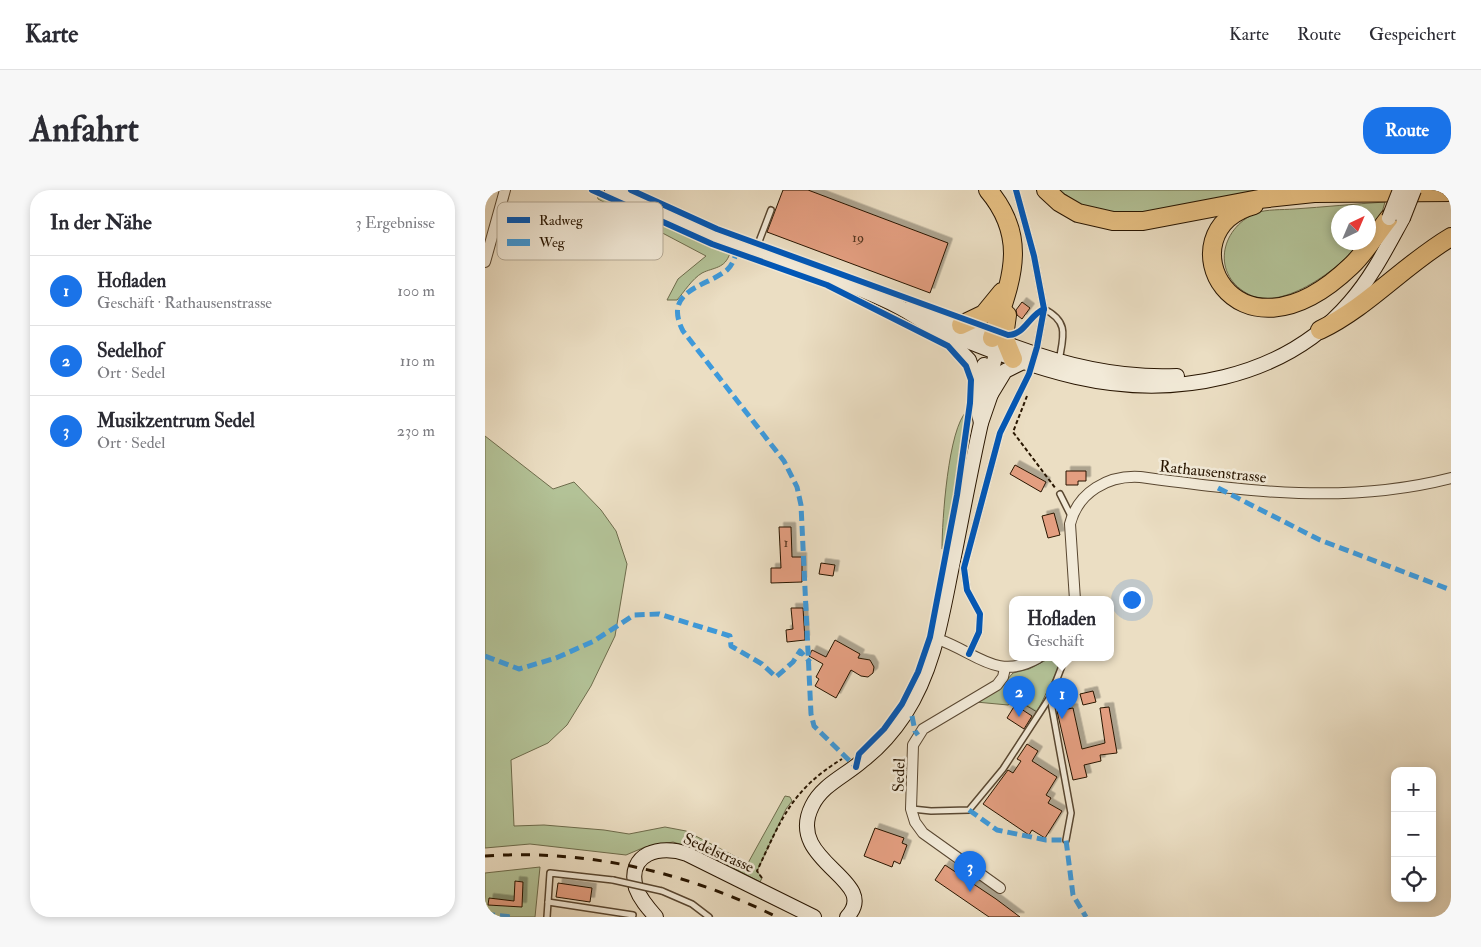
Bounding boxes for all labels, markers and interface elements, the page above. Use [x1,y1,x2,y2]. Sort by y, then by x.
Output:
text: Karte [25,19,78,50]
text: Karte [1229,23,1269,46]
text: Route [1297,23,1341,46]
text: Gespeichert [1369,23,1456,46]
button: Route [1363,107,1451,154]
text: Anfahrt [30,108,139,152]
legend [497,202,663,260]
north arrow [1331,205,1376,250]
text: In der Nähe [50,209,152,236]
text: Radweg [539,212,584,229]
text: 3 Ergebnisse [355,213,435,233]
house number: 19 [852,229,864,246]
text: Weg [538,234,566,251]
text: Hofladen [97,269,166,293]
text: 1 [63,281,69,301]
text: 100 m [397,281,435,301]
text: Geschäft · Rathausenstrasse [97,293,272,313]
text: Sedelhof [97,339,163,363]
text: 2 [62,351,70,371]
text: 110 m [400,351,435,371]
text: Ort · Sedel [97,363,165,383]
text: Musikzentrum Sedel [97,409,255,433]
text: 3 [63,421,69,441]
text: 230 m [397,421,435,441]
text: Ort · Sedel [97,433,165,453]
street label: Rathausenstrasse [1158,456,1268,488]
house number: 1 [784,534,789,551]
your location [1119,587,1145,613]
popup [1009,596,1114,661]
text: Hofladen [1027,607,1096,631]
text: Geschäft [1027,631,1084,651]
pin: 2 [1003,676,1035,717]
pin: 1 [1046,678,1078,719]
street label: Sedel [888,758,910,792]
map controls [1391,767,1436,902]
button: + [1391,767,1436,812]
button: − [1391,812,1436,857]
street label: Sedelstrasse [680,829,757,877]
pin: 3 [954,851,986,892]
button: locate [1391,857,1436,902]

